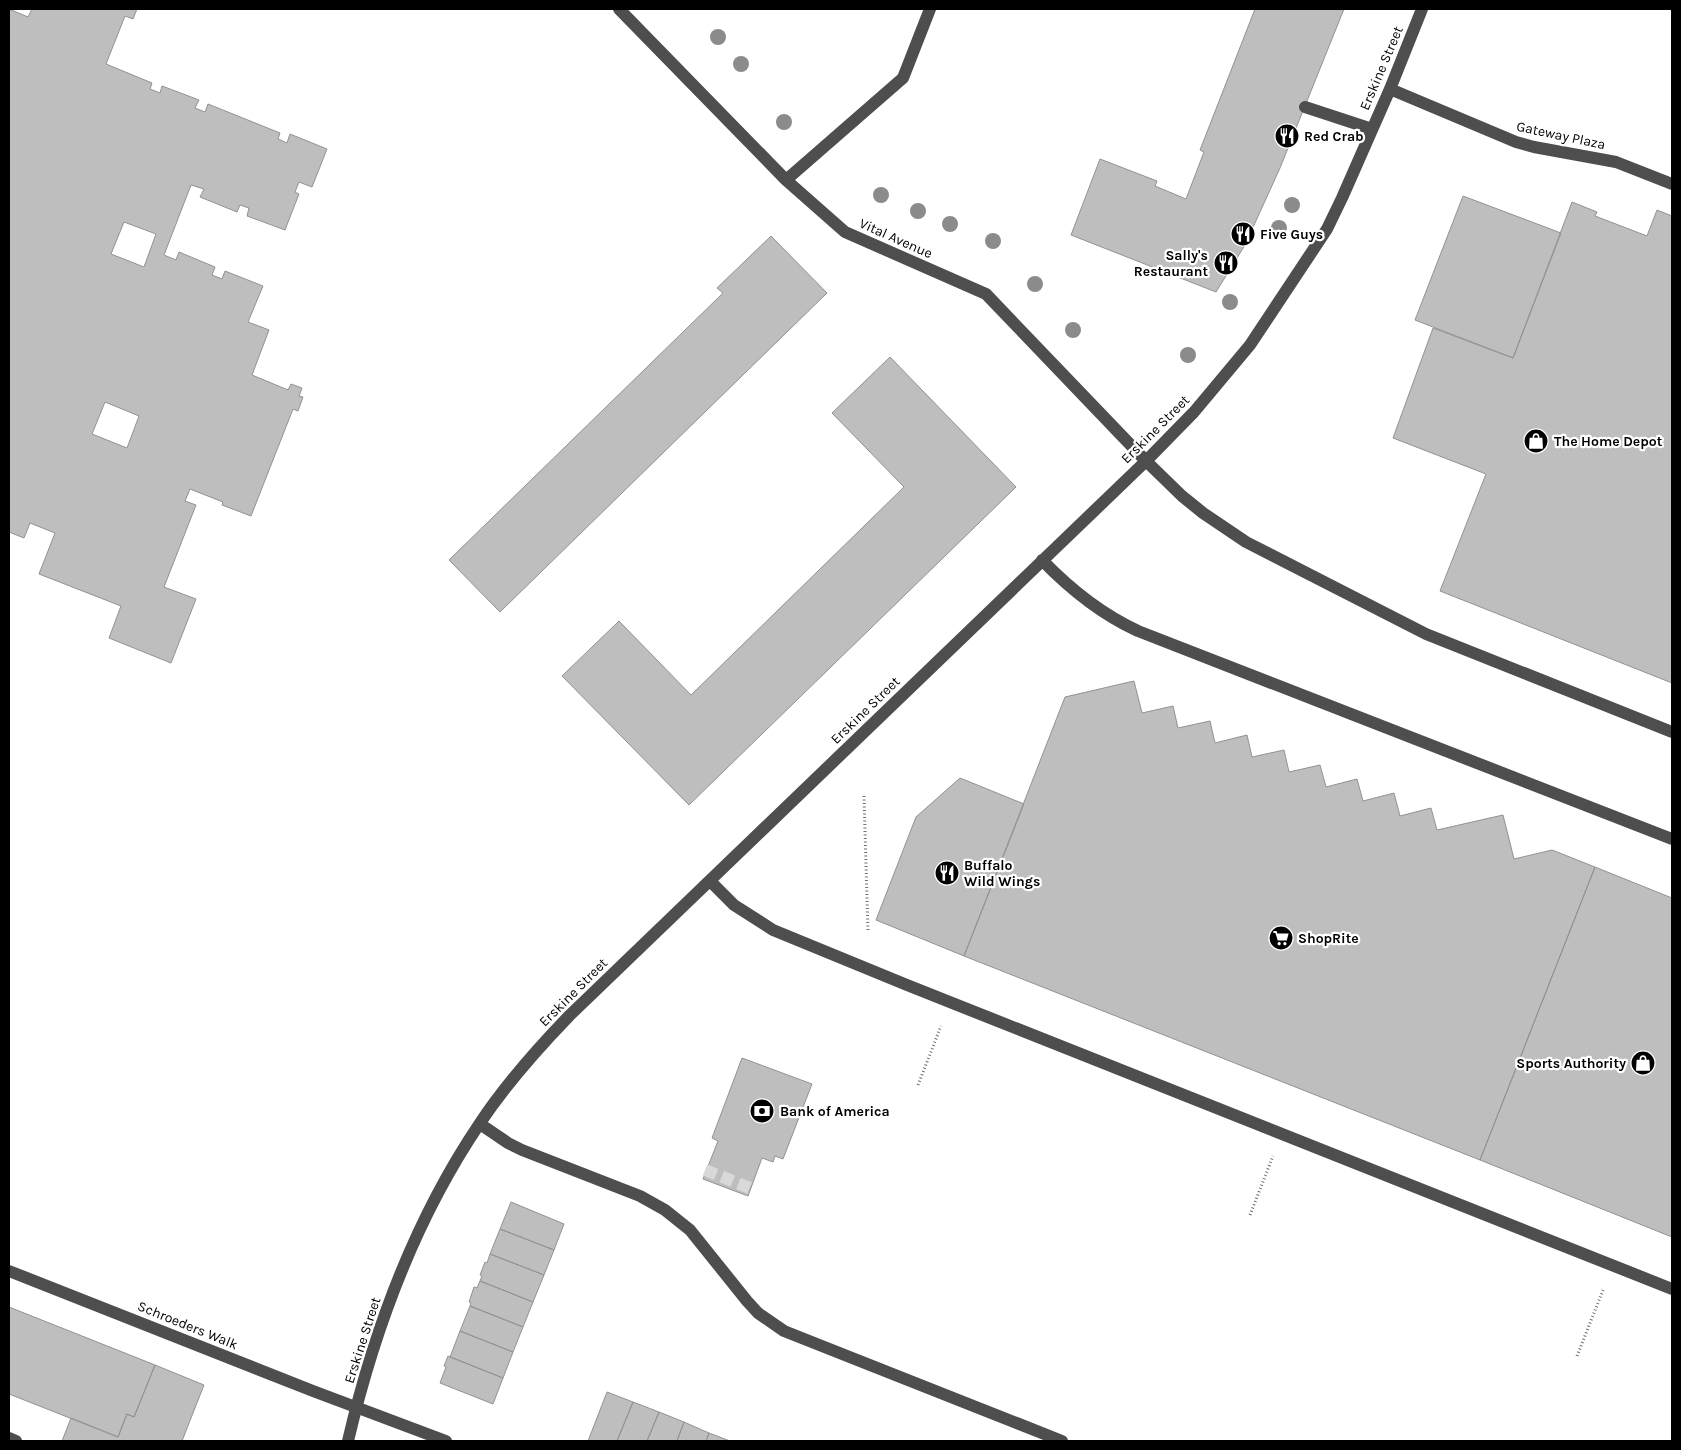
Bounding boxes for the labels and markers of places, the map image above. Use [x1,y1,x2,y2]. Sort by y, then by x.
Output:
restaurant icon: Red Crab [1274,123,1300,149]
place label: Red Crab [1304,128,1364,145]
restaurant icon: Five Guys [1230,221,1256,247]
place label: Five Guys [1260,226,1323,243]
place label: Sally's Restaurant [1134,247,1208,280]
restaurant icon: Sally's Restaurant [1213,250,1239,276]
shop icon: The Home Depot [1523,428,1549,454]
place label: The Home Depot [1554,433,1663,450]
place label: Buffalo Wild Wings [964,857,1040,890]
restaurant icon: Buffalo Wild Wings [934,860,960,886]
supermarket icon: ShopRite [1268,925,1294,951]
place label: ShopRite [1298,930,1359,947]
shop icon: Sports Authority [1630,1050,1656,1076]
place label: Sports Authority [1516,1055,1626,1072]
bank icon: Bank of America [749,1098,775,1124]
place label: Bank of America [780,1103,890,1120]

